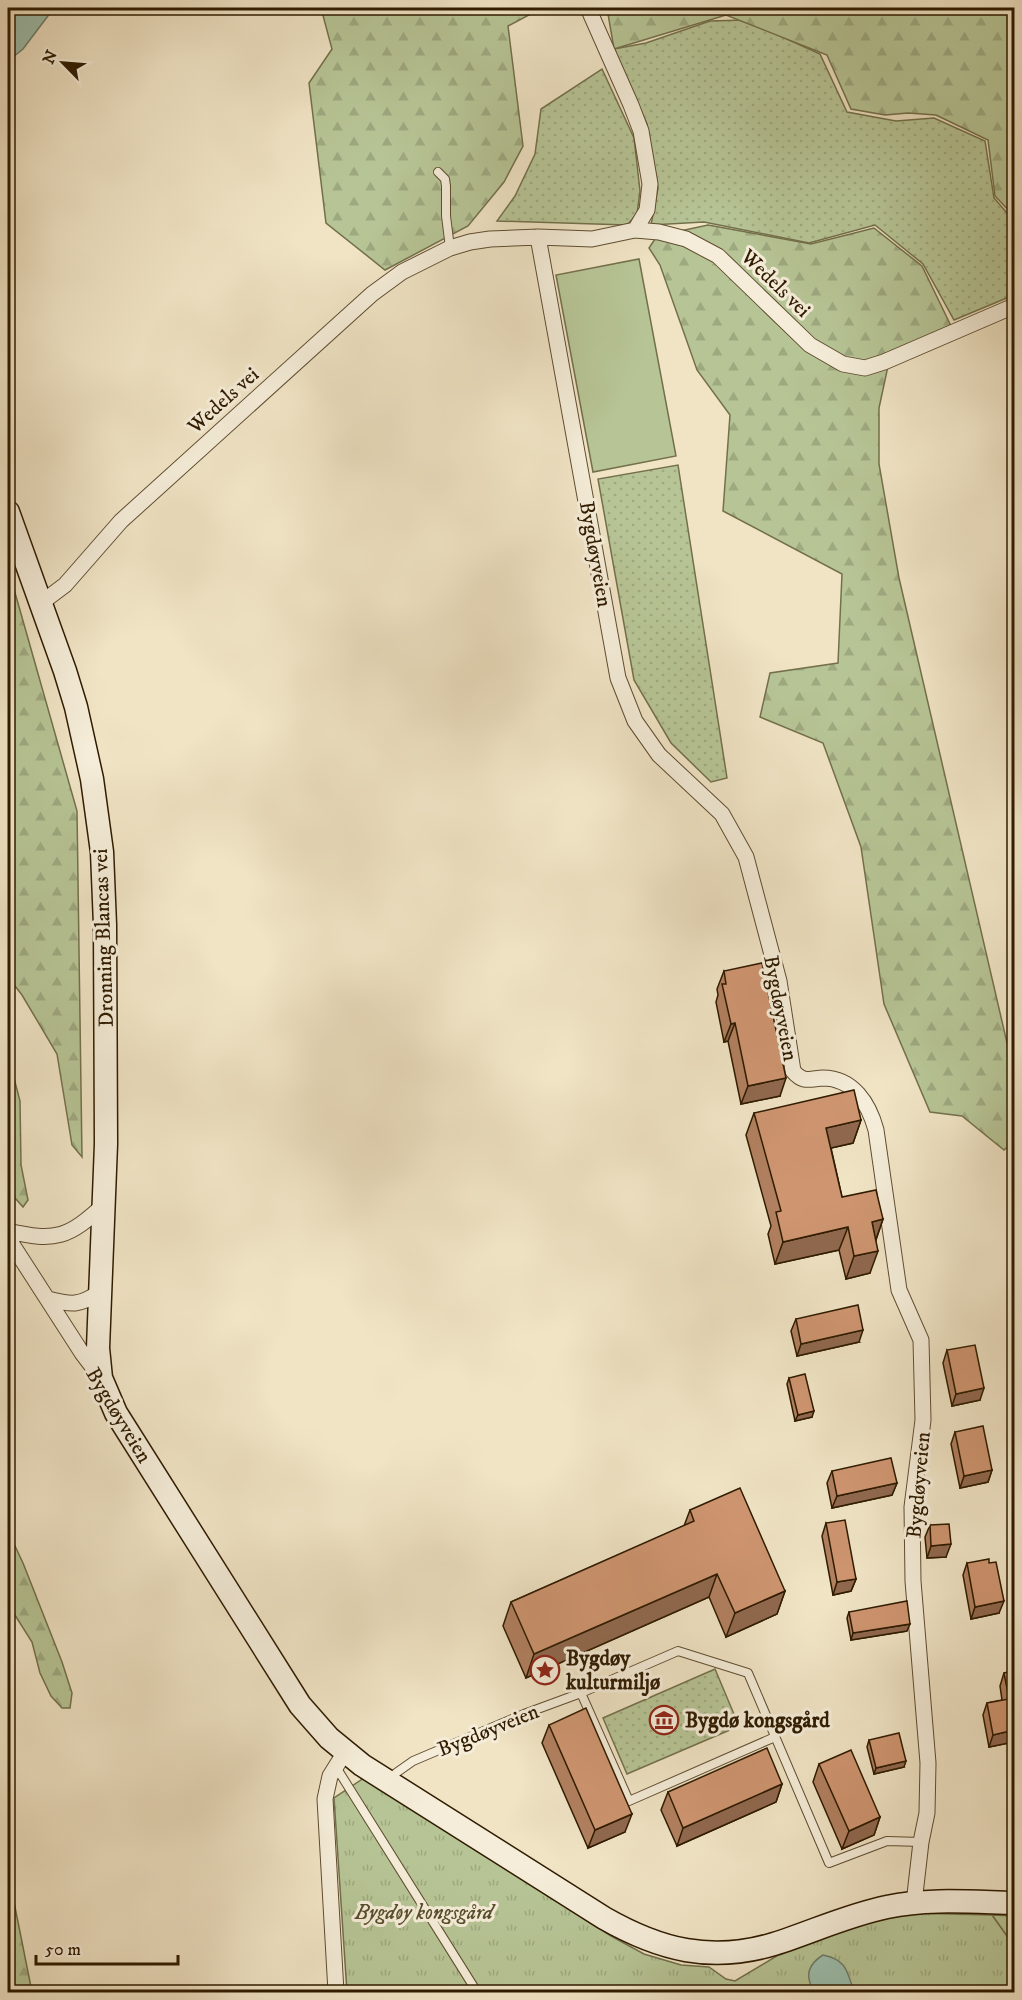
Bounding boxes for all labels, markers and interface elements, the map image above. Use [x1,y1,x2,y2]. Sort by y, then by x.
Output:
north arrow [33,33,93,93]
text: N [38,47,62,67]
street label: Wedels vei [734,243,816,323]
street label: Wedels vei [182,362,265,440]
street label: Bygdøyveien [573,499,617,609]
street label: Dronning Blancas vei [88,848,120,1028]
street label: Bygdøyveien [757,953,803,1063]
street label: Bygdøyveien [79,1363,157,1468]
street label: Bygdøyveien [901,1431,937,1540]
place label: Bygdøy kulturmiljø [565,1646,660,1697]
place icon: Bygdøy kulturmiljø [529,1654,561,1686]
street label: Bygdøyveien [434,1699,543,1763]
museum icon: Bygdø kongsgård [648,1704,680,1736]
place label: Bygdø kongsgård [685,1708,830,1734]
park label: Bygdøy kongsgård [354,1900,496,1926]
scale bar [36,1928,178,1966]
text: 50 m [45,1939,81,1961]

